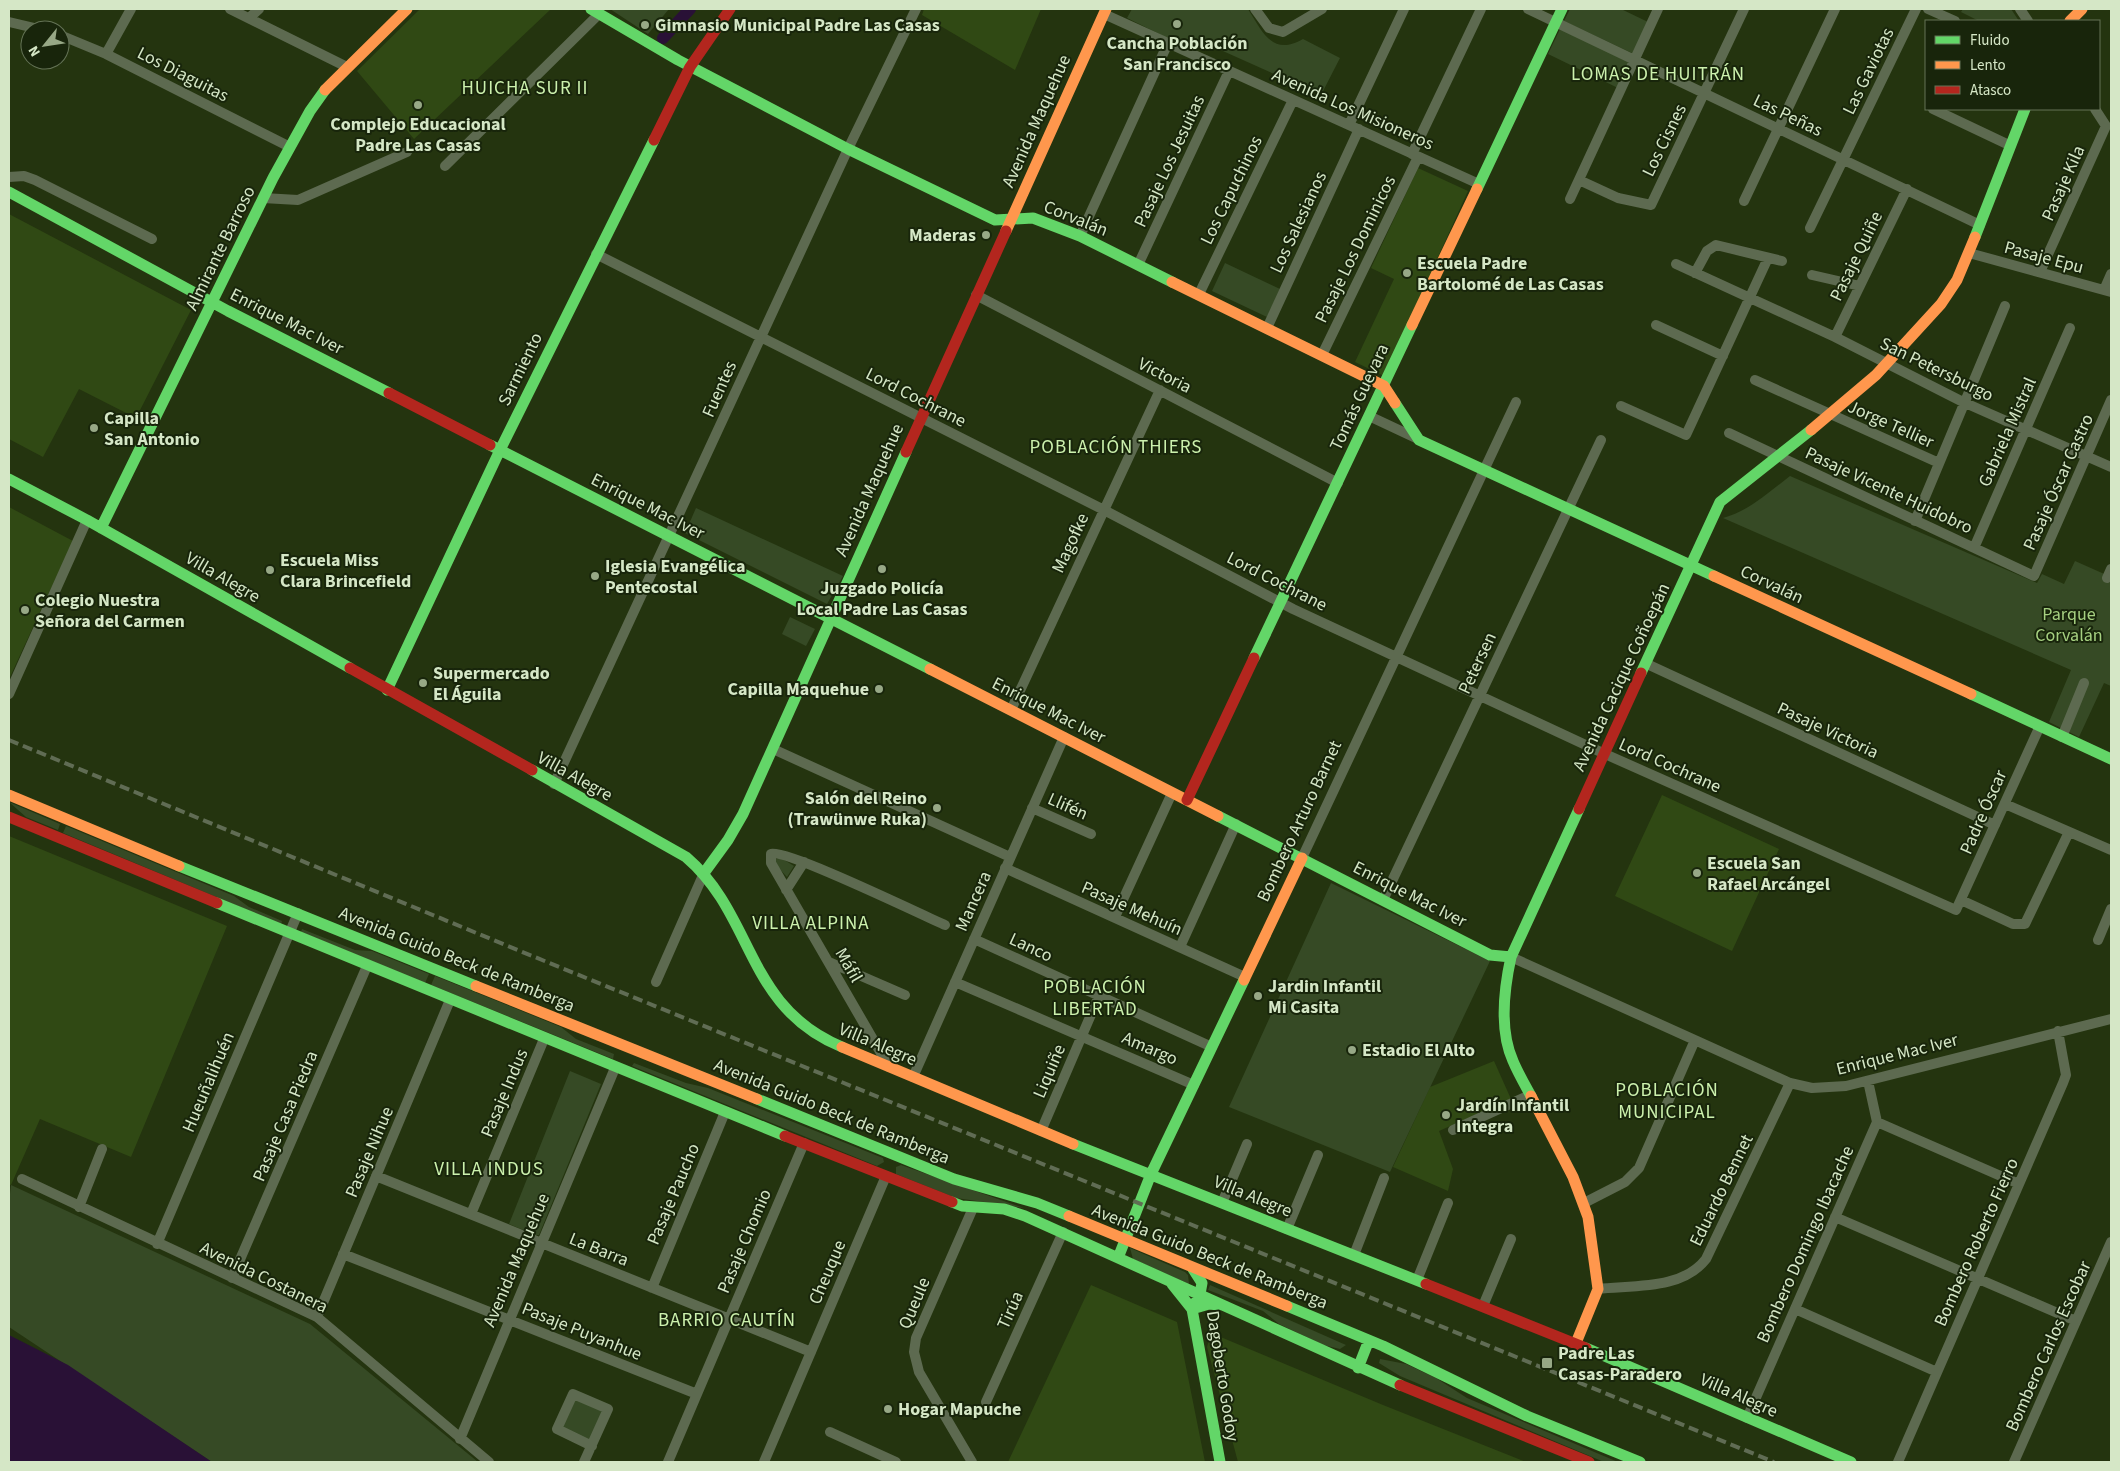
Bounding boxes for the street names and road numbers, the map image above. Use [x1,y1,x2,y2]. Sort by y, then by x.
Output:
street label: Las Gaviotas [1837,24,1900,119]
street label: Los Diaguitas [133,41,233,108]
street label: Avenida Maquehue [996,51,1077,192]
street label: Avenida Los Misioneros [1268,63,1438,156]
street label: Las Peñas [1749,88,1827,143]
street label: Pasaje Los Jesuitas [1128,91,1211,231]
street label: Los Cisnes [1636,100,1693,181]
street label: Los Capuchinos [1194,132,1269,249]
street label: Pasaje Kila [2036,141,2091,225]
street label: Los Salesianos [1264,167,1333,277]
street label: Pasaje Los Dominicos [1309,171,1402,327]
street label: Almirante Barroso [179,182,261,315]
street label: Corvalán [1040,194,1112,243]
street label: Pasaje Quiñe [1824,207,1889,305]
street label: Pasaje Epu [2001,235,2086,280]
street label: Enrique Mac Iver [226,282,349,361]
street label: Sarmiento [492,328,549,410]
street label: San Petersburgo [1876,331,1998,408]
street label: Tomás Guevara [1324,340,1395,455]
street label: Victoria [1134,351,1196,400]
street label: Fuentes [696,357,743,421]
street label: Lord Cochrane [861,361,970,434]
street label: Gabriela Mistral [1972,374,2043,491]
street label: Jorge Tellier [1844,394,1939,455]
street label: Pasaje Óscar Castro [2017,410,2100,554]
street label: Avenida Maquehue [829,420,910,561]
street label: Pasaje Vicente Huidobro [1801,441,1977,540]
street label: Enrique Mac Iver [587,467,710,546]
street label: Magofke [1046,509,1095,577]
street label: Lord Cochrane [1222,545,1331,618]
street label: Villa Alegre [181,546,265,609]
street label: Corvalán [1736,559,1808,610]
street label: Avenida Cacique Coñoepán [1567,579,1676,776]
street label: Petersen [1452,628,1503,698]
street label: Enrique Mac Iver [988,671,1111,750]
street label: Pasaje Victoria [1773,696,1883,765]
street label: Lord Cochrane [1615,732,1725,799]
street label: Bombero Arturo Barnet [1251,736,1348,906]
street label: Villa Alegre [533,745,617,807]
street label: Padre Óscar [1954,765,2013,858]
street label: Llifén [1044,787,1092,826]
street label: Enrique Mac Iver [1349,855,1472,934]
street label: Mancera [949,867,998,935]
street label: Pasaje Mehuín [1077,875,1186,942]
street label: Avenida Guido Beck de Ramberga [335,901,578,1018]
street label: Lanco [1005,927,1057,968]
street label: Máfil [829,943,869,987]
street label: Villa Alegre [835,1017,921,1072]
street label: Amargo [1118,1026,1182,1071]
street label: Enrique Mac Iver [1834,1027,1961,1082]
street label: Hueuñalihuén [176,1028,241,1136]
street label: Liquiñe [1027,1040,1072,1102]
street label: Pasaje Indus [475,1045,534,1141]
street label: Pasaje Casa Piedra [247,1047,324,1186]
street label: Avenida Guido Beck de Ramberga [710,1053,953,1170]
street label: Pasaje Nihue [339,1103,400,1202]
street label: Eduardo Bennet [1684,1130,1759,1250]
street label: Pasaje Paucho [641,1140,706,1249]
street label: Bombero Domingo Ibacache [1751,1142,1860,1347]
street label: Bombero Roberto Fierro [1928,1154,2025,1330]
street label: Villa Alegre [1210,1169,1296,1224]
street label: Pasaje Chomio [711,1185,778,1297]
street label: Avenida Maquehue [477,1189,556,1331]
street label: Avenida Guido Beck de Ramberga [1088,1198,1331,1315]
street label: La Barra [565,1226,632,1273]
street label: Avenida Costanera [196,1236,332,1319]
street label: Cheuque [803,1236,852,1308]
street label: Bombero Carlos Escobar [2000,1256,2098,1435]
street label: Queule [892,1273,937,1333]
street label: Tirúa [991,1287,1030,1333]
street label: Pasaje Puyanhue [518,1296,646,1367]
street label: Dagoberto Godoy [1200,1309,1245,1444]
street label: Villa Alegre [1696,1367,1782,1424]

